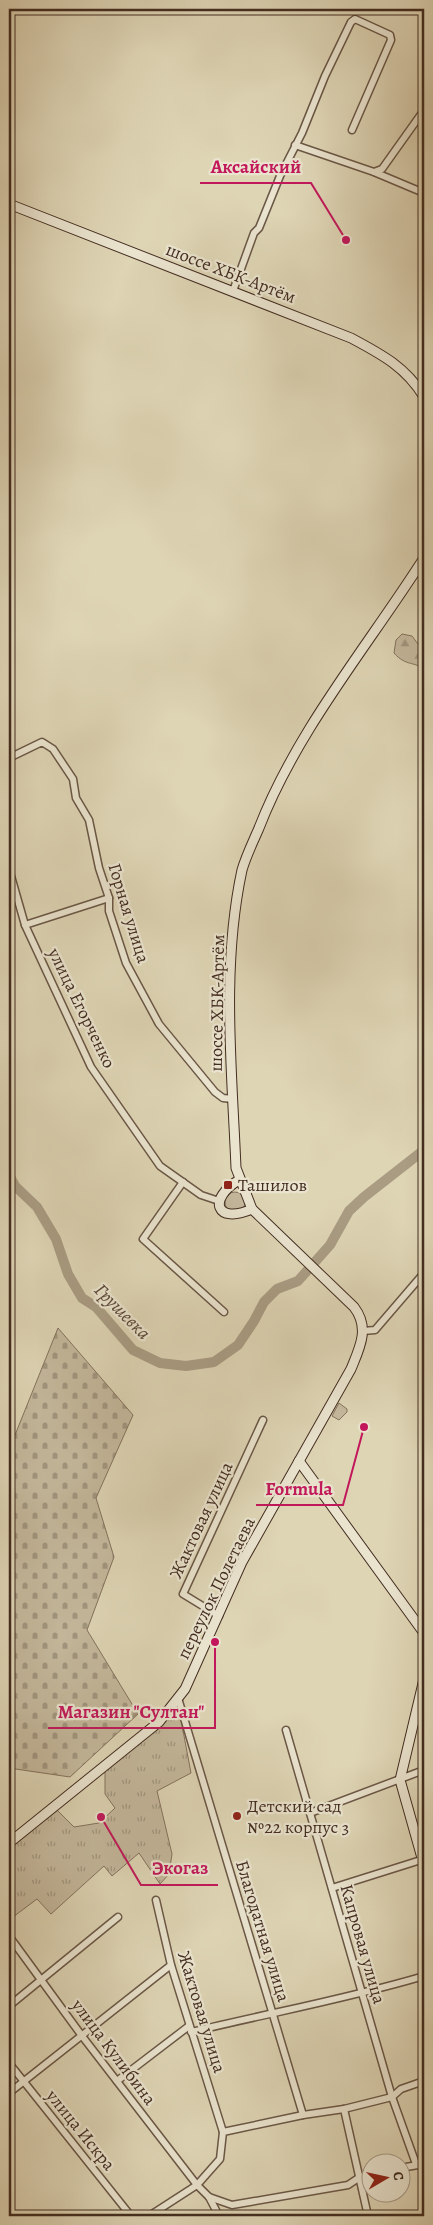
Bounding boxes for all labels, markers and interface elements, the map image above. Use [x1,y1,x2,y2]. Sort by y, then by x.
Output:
callout: Аксайский [200,149,311,183]
text: Аксайский [210,154,301,180]
street label: шоссе ХБК-Артём [163,237,299,309]
street label: Горная улица [102,860,156,967]
street label: шоссе ХБК-Артём [204,934,230,1072]
street label: улица Егорченко [42,943,122,1072]
place label: Ташилов [238,1173,307,1197]
marker: Ташилов [222,1179,234,1191]
water label: Грушевка [88,1278,156,1346]
street label: Жактовая улица [163,1457,239,1582]
callout: Formula [256,1471,343,1505]
text: Formula [265,1476,333,1502]
street label: переулок Полетаева [171,1512,261,1663]
callout: Магазин "Султан" [48,1694,215,1728]
text: Магазин "Султан" [58,1699,204,1725]
place label: Детский сад №22 корпус 3 [247,1794,349,1839]
marker: Детский сад №22 корпус 3 [231,1810,243,1822]
callout: Экогаз [141,1851,218,1885]
text: Экогаз [152,1855,208,1881]
street label: Благодатная улица [230,1857,296,2005]
street label: Капровая улица [334,1881,392,2007]
street label: Жактовая улица [172,1948,232,2076]
street label: улица Кулибина [66,1993,162,2110]
street label: улица Искра [40,2084,121,2176]
north arrow [360,2152,410,2202]
text: С [388,2170,408,2182]

